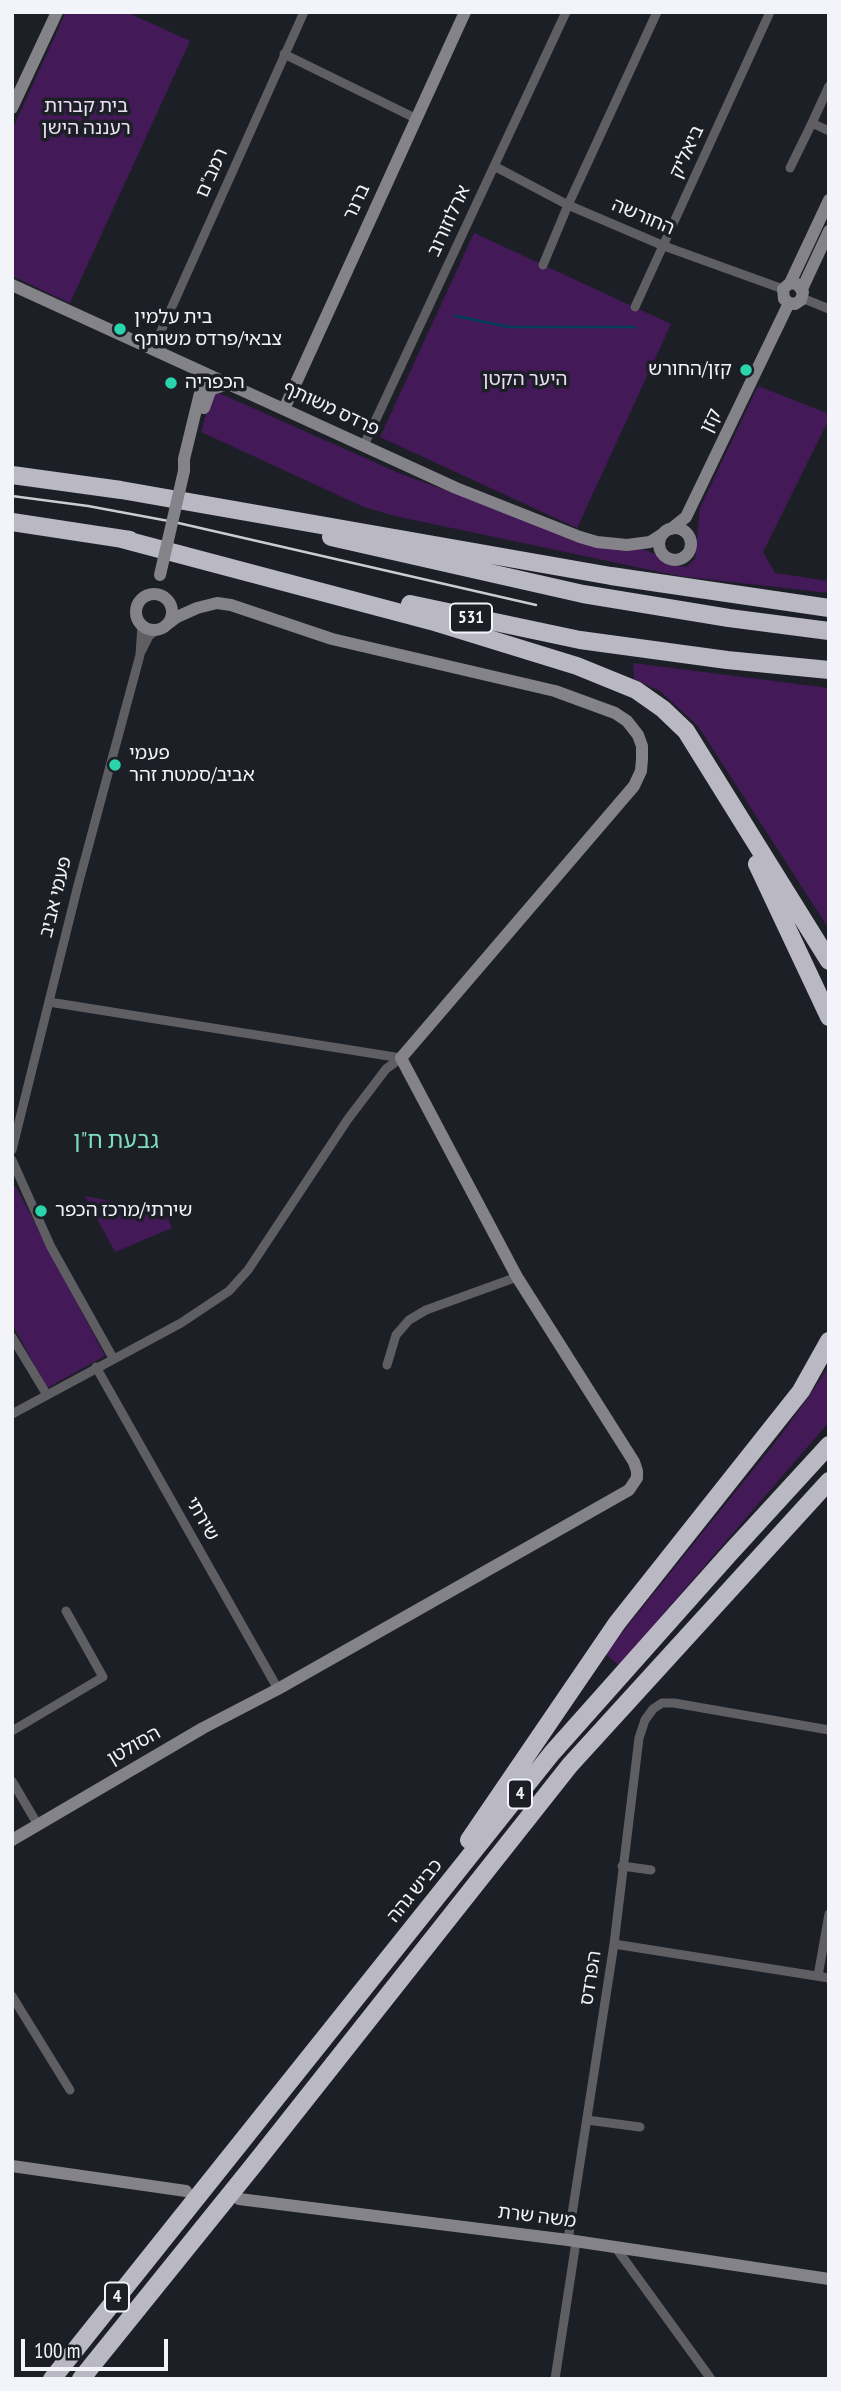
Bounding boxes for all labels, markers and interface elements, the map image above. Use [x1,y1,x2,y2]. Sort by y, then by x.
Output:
park label: בית קברות רעננה הישן [41,96,131,140]
street label: ביאליק [665,122,709,182]
street label: רמב"ם [191,145,233,201]
street label: ברנר [339,180,375,224]
street label: ארלוזורוב [423,182,475,260]
street label: החורשה [608,194,678,240]
place label: בית עלמין צבאי/פרדס משותף [134,307,282,351]
marker: בית עלמין צבאי/פרדס משותף [112,321,128,337]
place label: קזן/החורש [648,359,732,381]
marker: קזן/החורש [738,362,754,378]
park label: היער הקטן [483,369,567,391]
place label: הכפריה [185,372,245,394]
marker: הכפריה [163,375,179,391]
street label: פרדס משותף [279,377,383,441]
street label: קזן [695,405,727,437]
road number: 531 [450,604,492,632]
place label: פעמי אביב/סמטת זהר [129,743,255,787]
marker: פעמי אביב/סמטת זהר [107,757,123,773]
street label: פעמי אביב [35,854,77,940]
district label: גבעת ח"ן [73,1127,159,1155]
place label: שירתי/מרכז הכפר [55,1200,192,1222]
marker: שירתי/מרכז הכפר [33,1203,49,1219]
street label: שירתי [180,1493,224,1545]
street label: הסולטן [103,1722,165,1770]
road number: 4 [508,1779,532,1808]
street label: כביש גהה [383,1855,447,1927]
street label: הפרדס [575,1949,607,2007]
street label: משה שרת [497,2201,577,2233]
road number: 4 [105,2283,129,2312]
scale bar [24,2324,172,2368]
text: 100 m [34,2337,80,2364]

